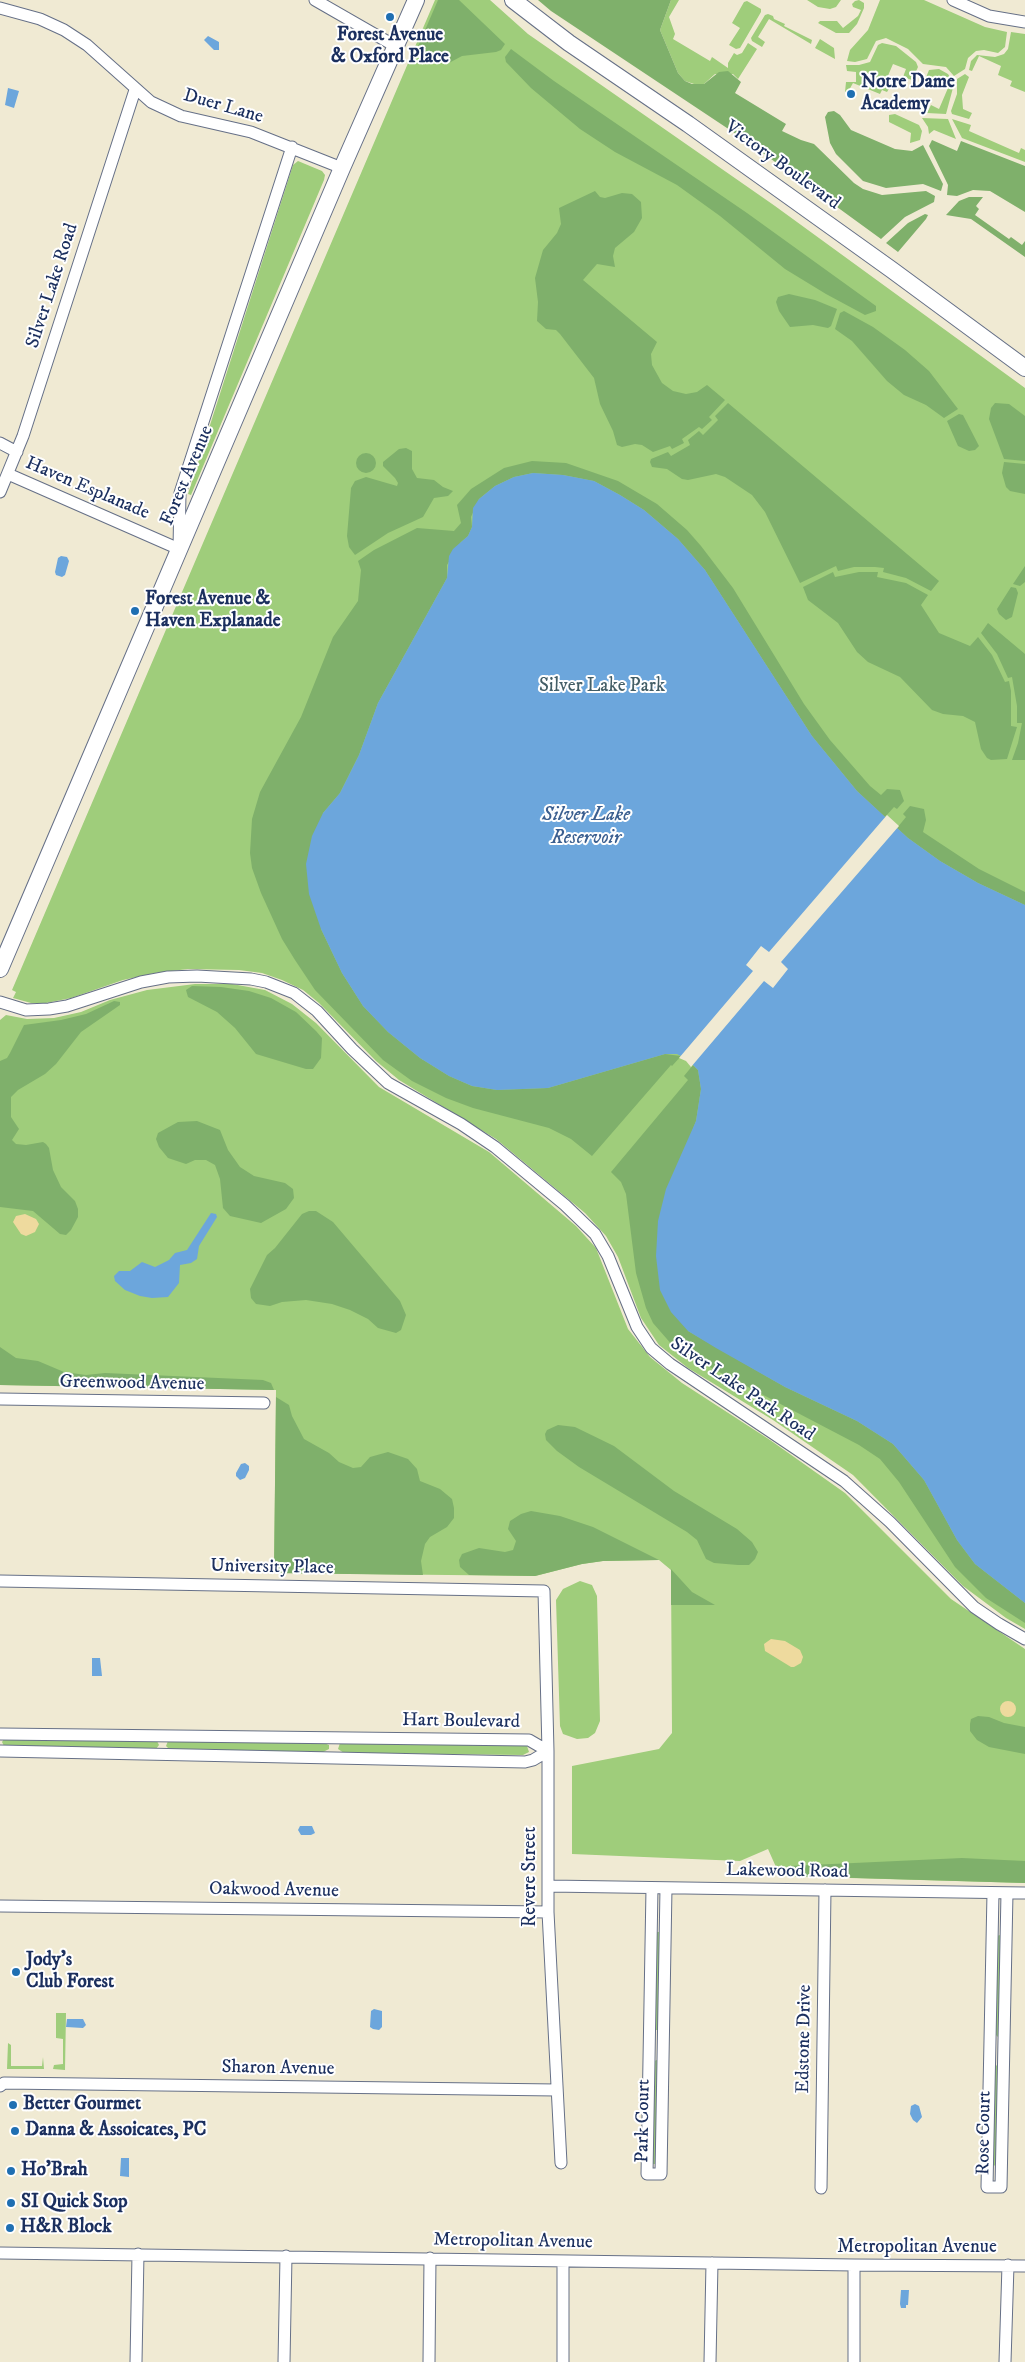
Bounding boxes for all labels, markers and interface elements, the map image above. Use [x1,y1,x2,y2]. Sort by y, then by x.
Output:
marker: Forest Avenue & Oxford Place [384,11,396,23]
place label: Forest Avenue & Oxford Place [331,25,449,69]
place label: Notre Dame Academy [861,72,955,116]
street label: Duer Lane [181,85,265,129]
marker: Notre Dame Academy [845,88,857,100]
street label: Victory Boulevard [720,116,844,216]
street label: Silver Lake Road [22,221,84,351]
street label: Forest Avenue [157,423,219,529]
street label: Haven Esplanade [22,453,152,525]
place label: Forest Avenue & Haven Explanade [145,589,280,633]
marker: Forest Avenue & Haven Explanade [129,605,141,617]
park label: Silver Lake Park [539,676,665,698]
water label: Silver Lake Reservoir [542,804,630,851]
street label: Silver Lake Park Road [665,1333,819,1447]
street label: Greenwood Avenue [59,1371,205,1397]
street label: University Place [210,1556,334,1580]
street label: Hart Boulevard [402,1710,520,1734]
street label: Revere Street [520,1827,542,1927]
street label: Lakewood Road [726,1860,848,1884]
street label: Oakwood Avenue [209,1878,339,1904]
place label: Jody's Club Forest [26,1950,114,1994]
marker: Jody's Club Forest [10,1966,22,1978]
street label: Edstone Drive [793,1984,817,2094]
street label: Sharon Avenue [221,2057,335,2081]
street label: Park Court [632,2079,656,2163]
street label: Rose Court [973,2091,997,2175]
place label: Better Gourmet [23,2094,141,2116]
marker: Better Gourmet [7,2099,19,2111]
place label: Danna & Assoicates, PC [25,2120,206,2142]
marker: Danna & Assoicates, PC [9,2125,21,2137]
place label: Ho'Brah [21,2160,88,2182]
marker: Ho'Brah [5,2165,17,2177]
place label: SI Quick Stop [21,2192,128,2214]
marker: SI Quick Stop [5,2197,17,2209]
place label: H&R Block [20,2217,112,2239]
marker: H&R Block [4,2222,16,2234]
street label: Metropolitan Avenue [433,2229,593,2255]
street label: Metropolitan Avenue [837,2237,997,2259]

